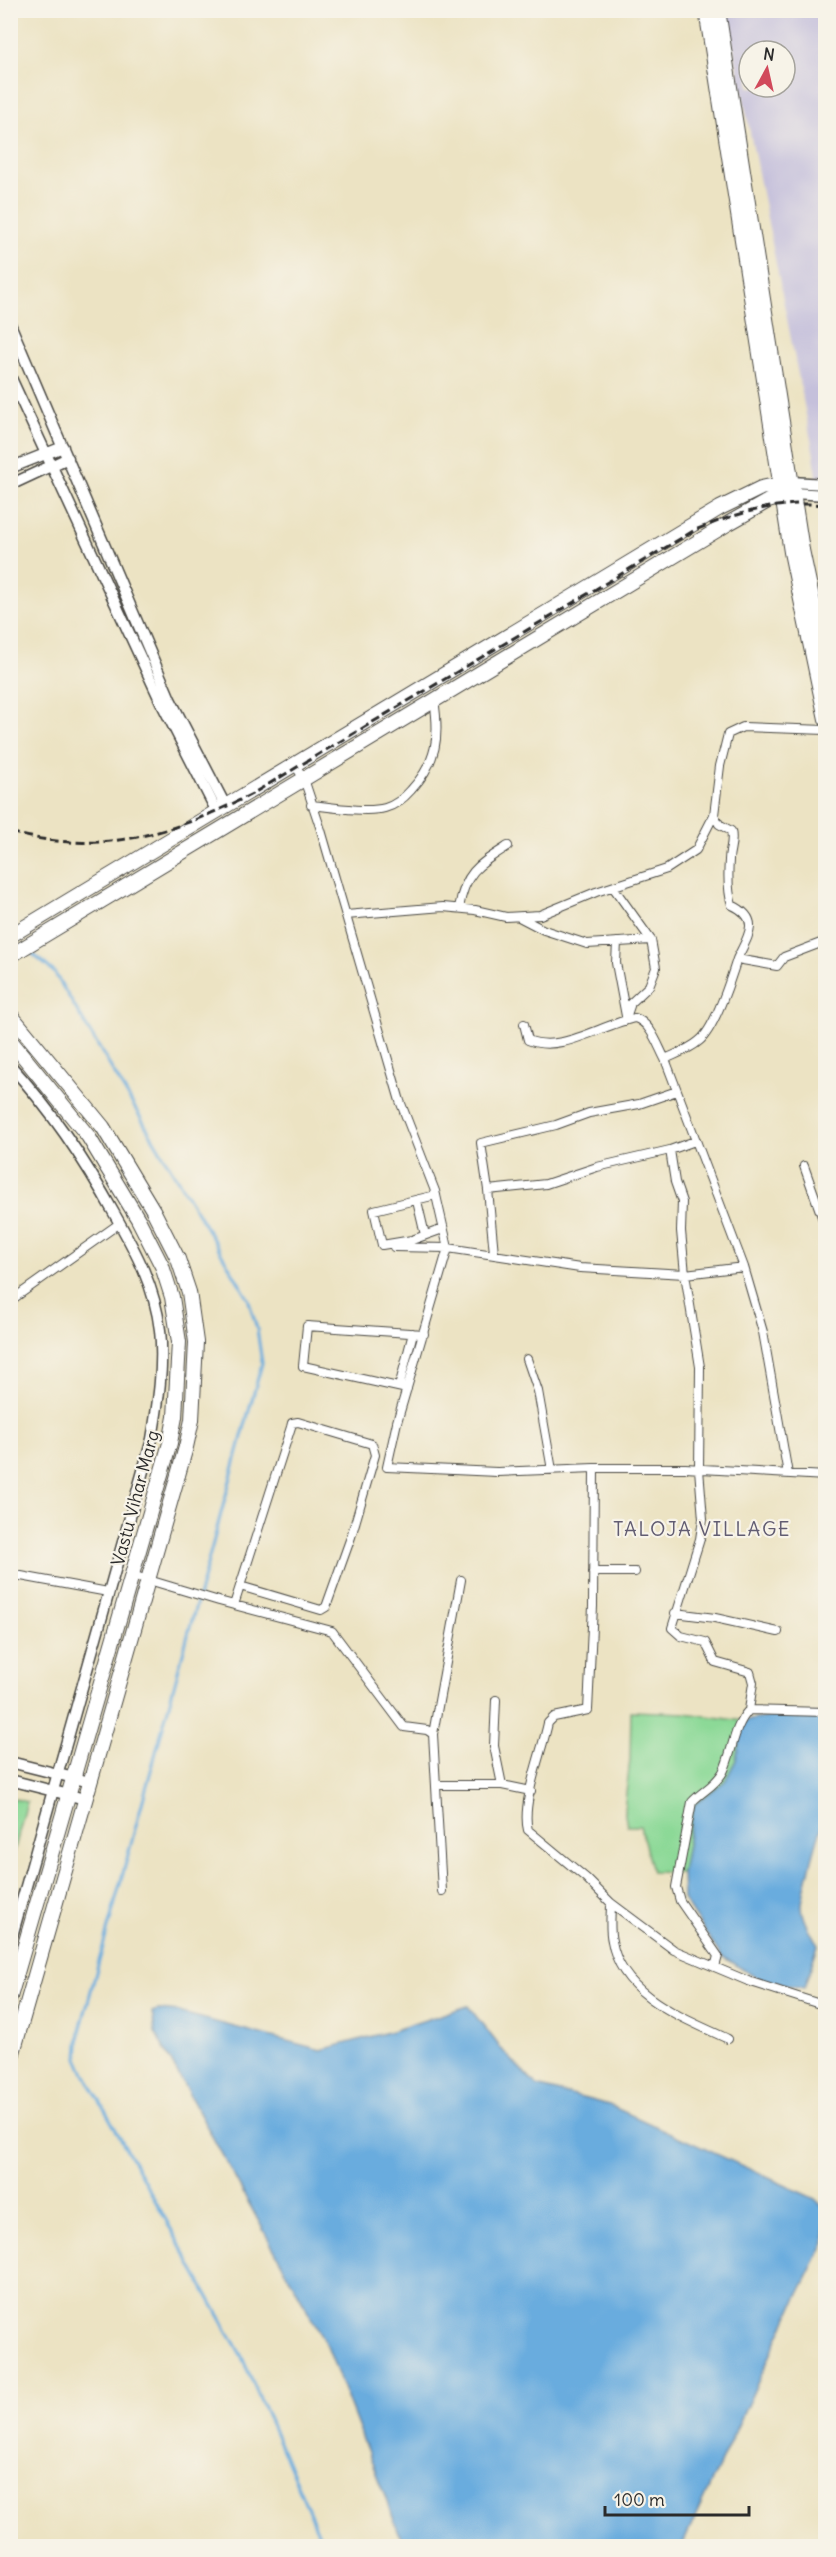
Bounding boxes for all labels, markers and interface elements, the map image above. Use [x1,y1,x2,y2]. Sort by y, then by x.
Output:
north arrow [737,39,797,99]
text: N [762,43,776,65]
street label: Vastu Vihar Marg [106,1428,164,1568]
district label: TALOJA VILLAGE [613,1516,791,1541]
scale bar [605,2479,749,2517]
text: 100 m [614,2488,665,2511]

